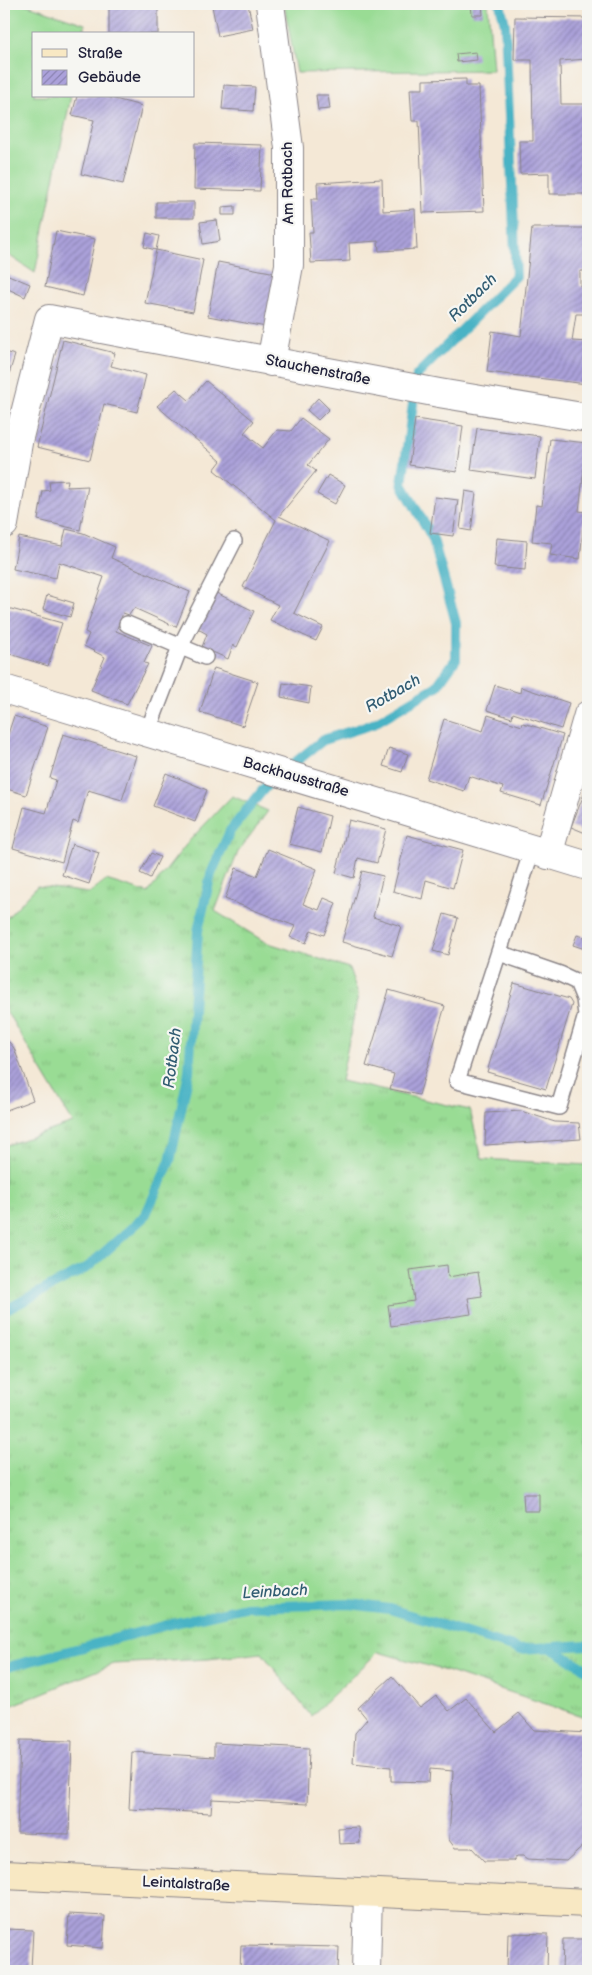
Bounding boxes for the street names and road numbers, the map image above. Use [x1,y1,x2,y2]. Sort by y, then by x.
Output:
street label: Am Rotbach [278,142,298,224]
street label: Stauchenstraße [264,351,372,390]
street label: Backhausstraße [241,753,351,801]
street label: Leintalstraße [142,1872,231,1896]

